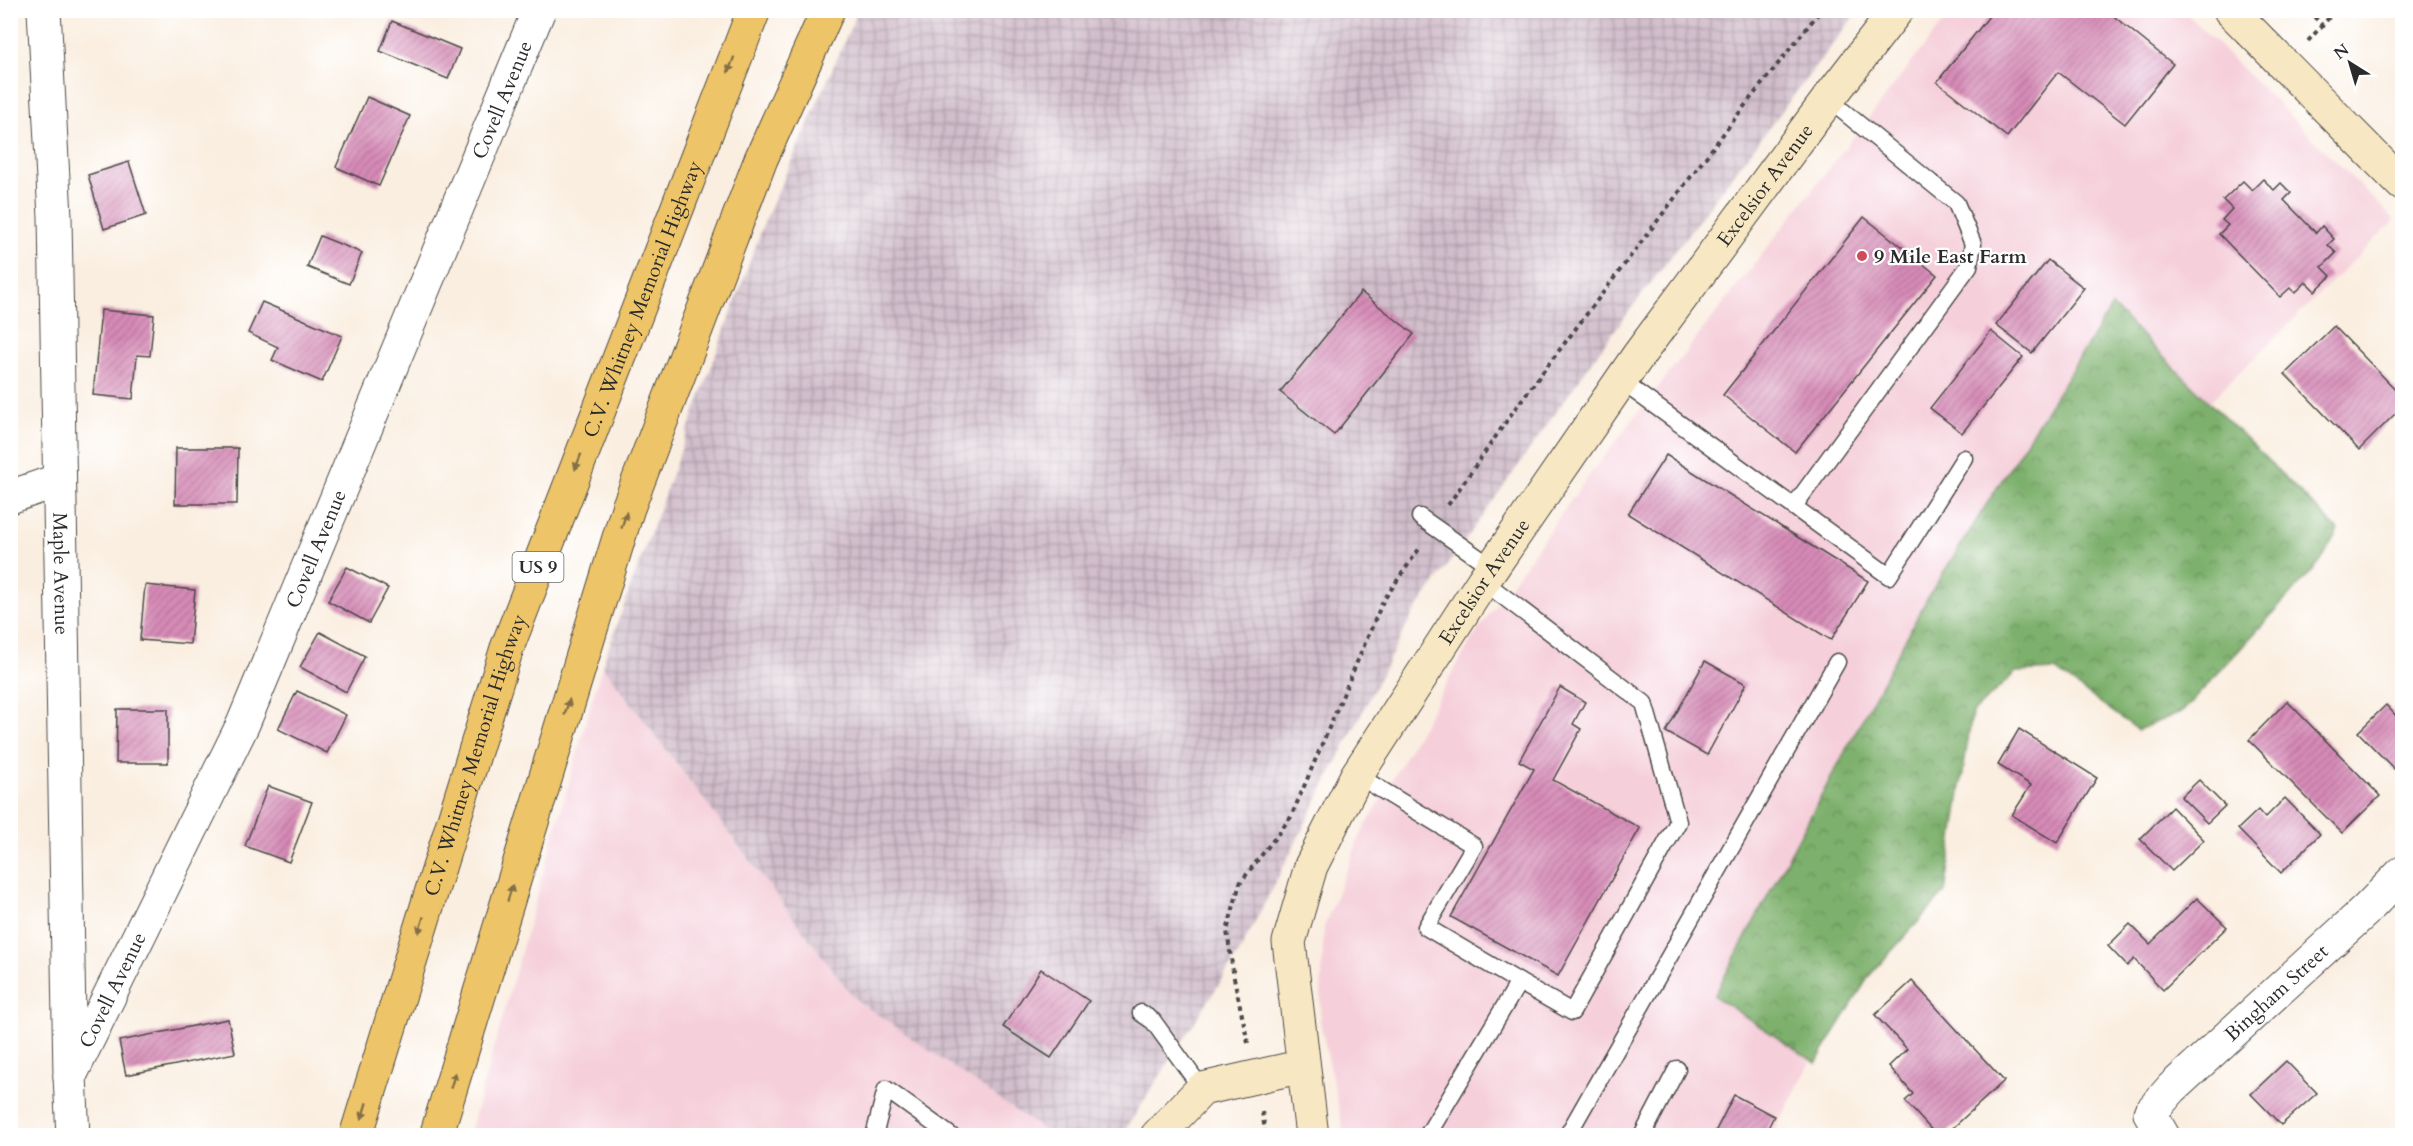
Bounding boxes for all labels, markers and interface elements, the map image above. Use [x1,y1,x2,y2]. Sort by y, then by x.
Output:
north arrow [2320,33,2380,93]
street label: Covell Avenue [465,36,538,163]
text: N [2329,39,2354,65]
one-way arrow [726,56,736,74]
street label: Excelsior Avenue [1710,118,1819,252]
street label: C.V. Whitney Memorial Highway [576,156,708,441]
place label: 9 Mile East Farm [1874,243,2027,270]
marker: 9 Mile East Farm [1855,249,1869,263]
one-way arrow [573,453,582,471]
street label: Covell Avenue [279,485,352,612]
one-way arrow [620,511,629,529]
street label: Maple Avenue [47,512,76,635]
street label: Excelsior Avenue [1432,513,1536,650]
road number: US 9 [512,552,564,582]
street label: C.V. Whitney Memorial Highway [418,610,533,900]
one-way arrow [563,698,572,716]
one-way arrow [506,884,515,902]
one-way arrow [416,916,425,934]
street label: Covell Avenue [72,927,152,1052]
street label: Bingham Street [2218,938,2334,1047]
one-way arrow [449,1071,458,1089]
one-way arrow [358,1102,368,1120]

